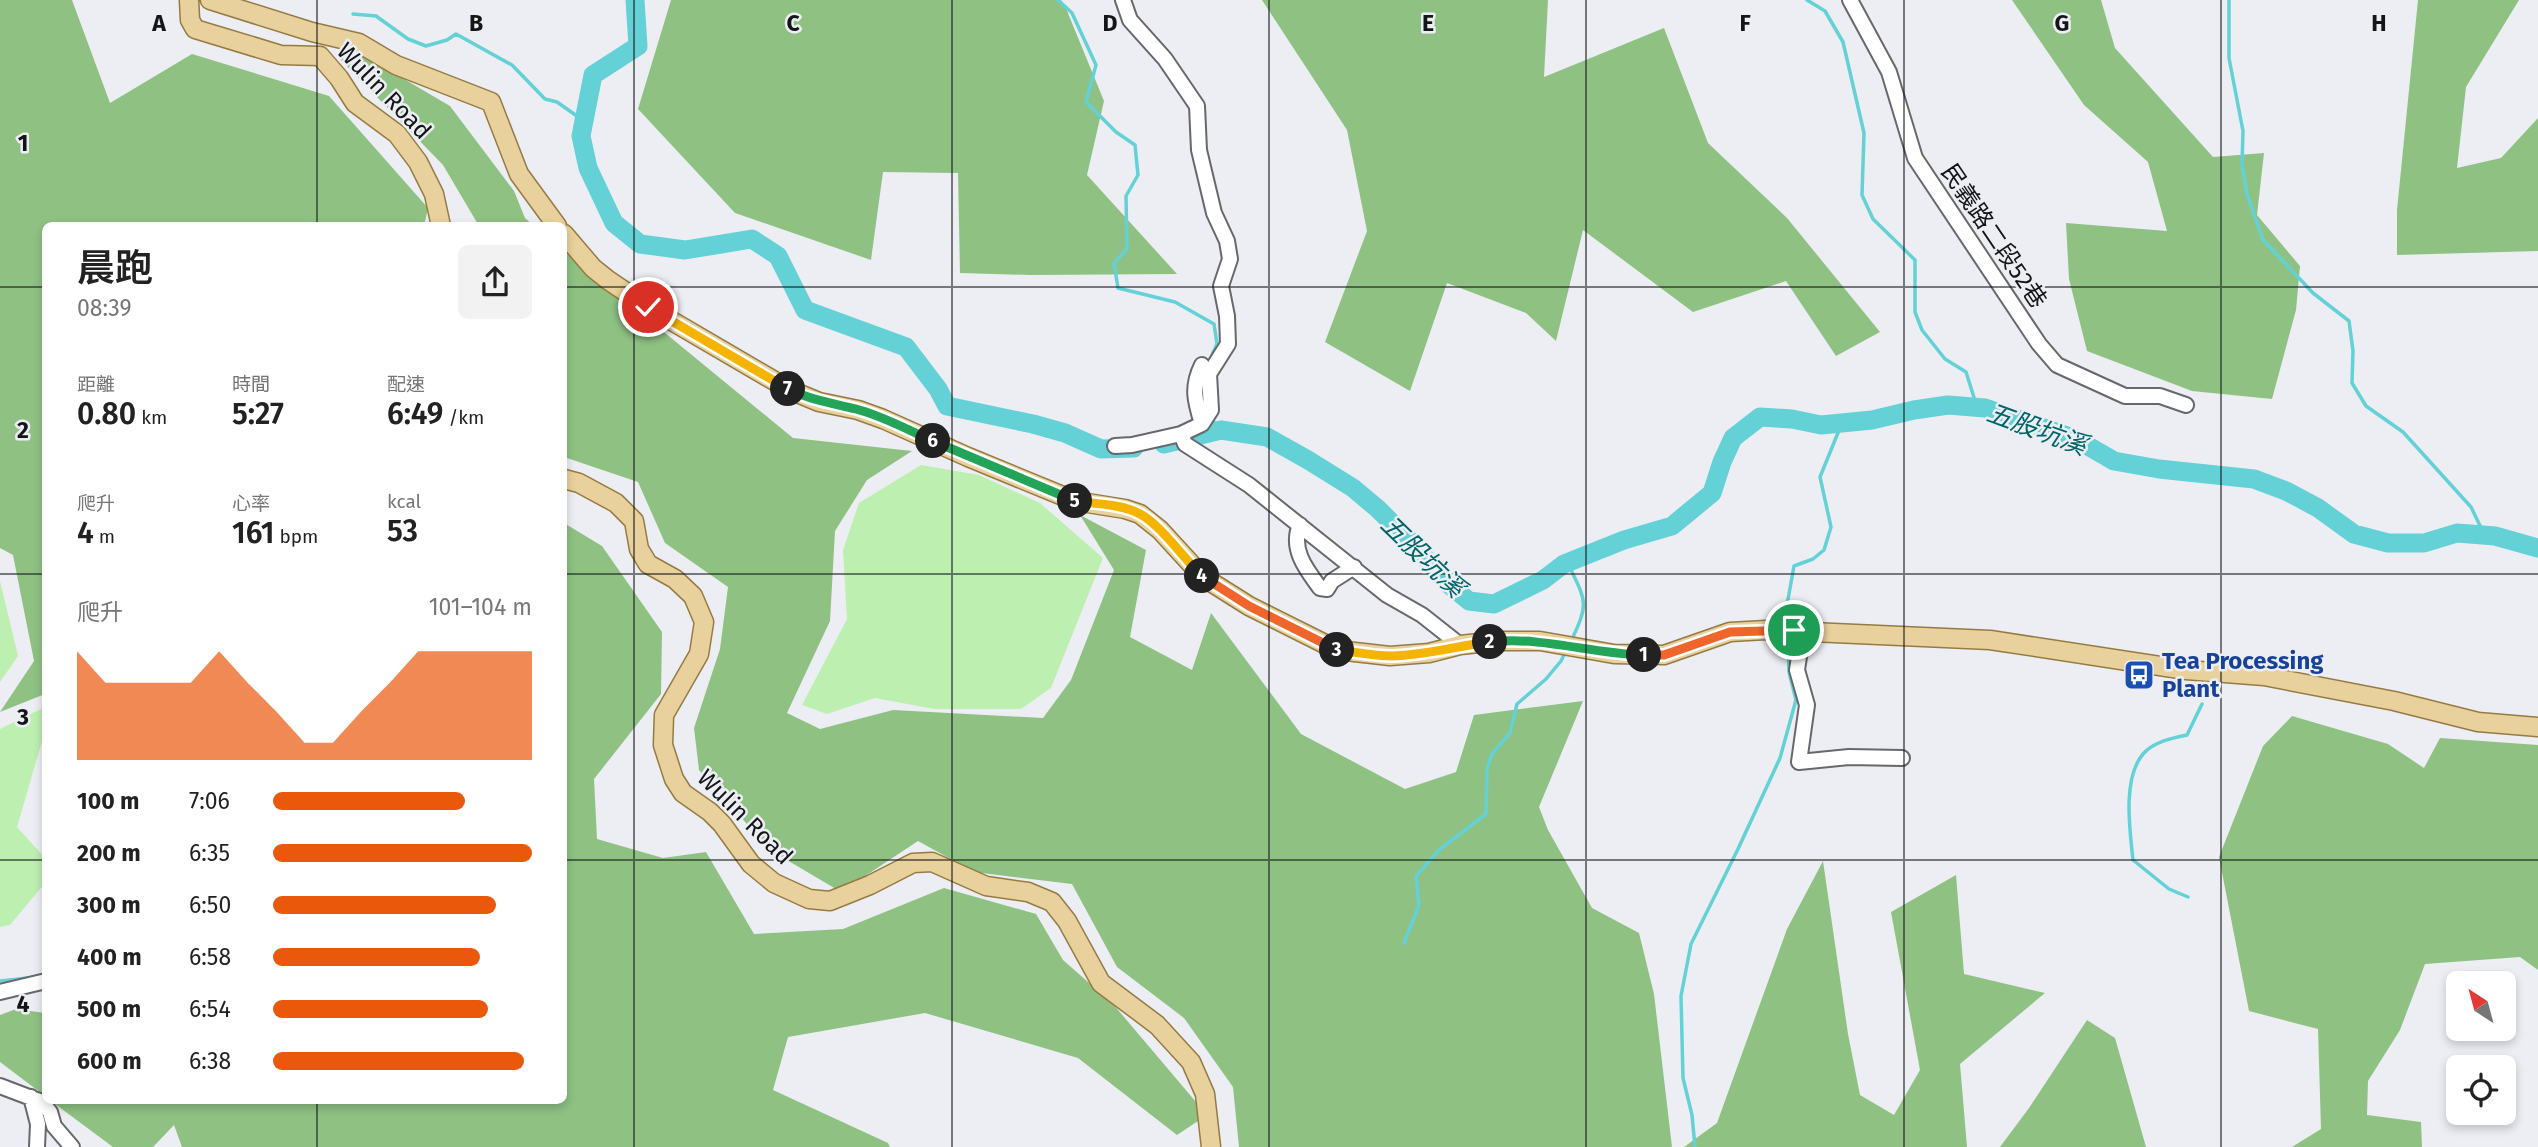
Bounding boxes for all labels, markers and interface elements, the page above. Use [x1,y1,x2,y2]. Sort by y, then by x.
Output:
text: A [151,9,166,37]
text: B [469,9,483,37]
text: C [786,9,800,37]
text: D [1103,9,1118,37]
text: E [1422,9,1434,37]
text: F [1739,9,1751,37]
text: G [2055,9,2069,37]
text: H [2371,9,2387,37]
street label: Wulin Road [331,37,437,145]
text: 1 [18,129,28,157]
street label: 民義路二段52巷 [1936,159,2052,313]
text: 晨跑 [77,245,153,291]
button: share [458,245,532,319]
pin [618,277,678,337]
icon: check [629,288,667,326]
text: 08:39 [77,294,132,322]
pin: 7 [770,372,806,406]
text: 距離 [77,373,115,396]
text: 時間 [232,373,270,396]
text: 配速 [387,373,425,396]
text: 7 [783,377,792,400]
text: 0.80 [77,396,136,432]
text: 5:27 [232,396,284,432]
text: 6:49 [387,396,443,432]
water label: 五股坑溪 [1983,397,2095,463]
text: km [136,406,167,429]
text: /km [443,406,484,429]
text: 2 [17,416,29,444]
pin: 6 [916,424,950,458]
text: 6 [927,429,938,452]
pin: 5 [1058,484,1092,518]
text: 5 [1069,489,1080,512]
text: kcal [387,490,421,513]
text: 爬升 [77,492,115,515]
text: 心率 [232,492,270,515]
water label: 五股坑溪 [1374,509,1474,606]
text: 53 [387,513,418,549]
text: 4 [77,515,94,551]
text: 161 [232,515,274,551]
text: m [94,525,115,548]
text: bpm [274,525,318,548]
pin: 4 [1184,558,1220,594]
text: 4 [1196,564,1207,587]
text: 101–104 m [429,593,532,621]
text: 爬升 [77,598,123,626]
pin [1764,600,1824,660]
icon: arrive [1775,611,1813,649]
pin: 2 [1472,624,1508,660]
text: 2 [1485,630,1494,653]
pin: 3 [1320,632,1354,668]
text: 3 [1332,638,1341,661]
pin: 1 [1626,638,1662,672]
text: 1 [1639,643,1648,666]
place label: Tea Processing Plant [2162,647,2324,703]
bus stop icon: Tea Processing Plant [2122,658,2156,692]
text: 3 [16,703,29,731]
street label: Wulin Road [692,764,798,870]
text: 100 m [77,787,139,815]
text: 7:06 [189,787,230,815]
text: 200 m [77,839,141,867]
text: 6:35 [189,839,230,867]
text: 300 m [77,891,141,919]
text: 6:50 [189,891,231,919]
text: 400 m [77,943,142,971]
text: 6:58 [189,943,231,971]
north arrow [2446,971,2516,1041]
map controls [2446,971,2516,1125]
text: 4 [17,990,30,1018]
text: 500 m [77,995,141,1023]
text: 6:54 [189,995,231,1023]
text: 600 m [77,1047,142,1075]
text: 6:38 [189,1047,231,1075]
button: locate [2446,1055,2516,1125]

